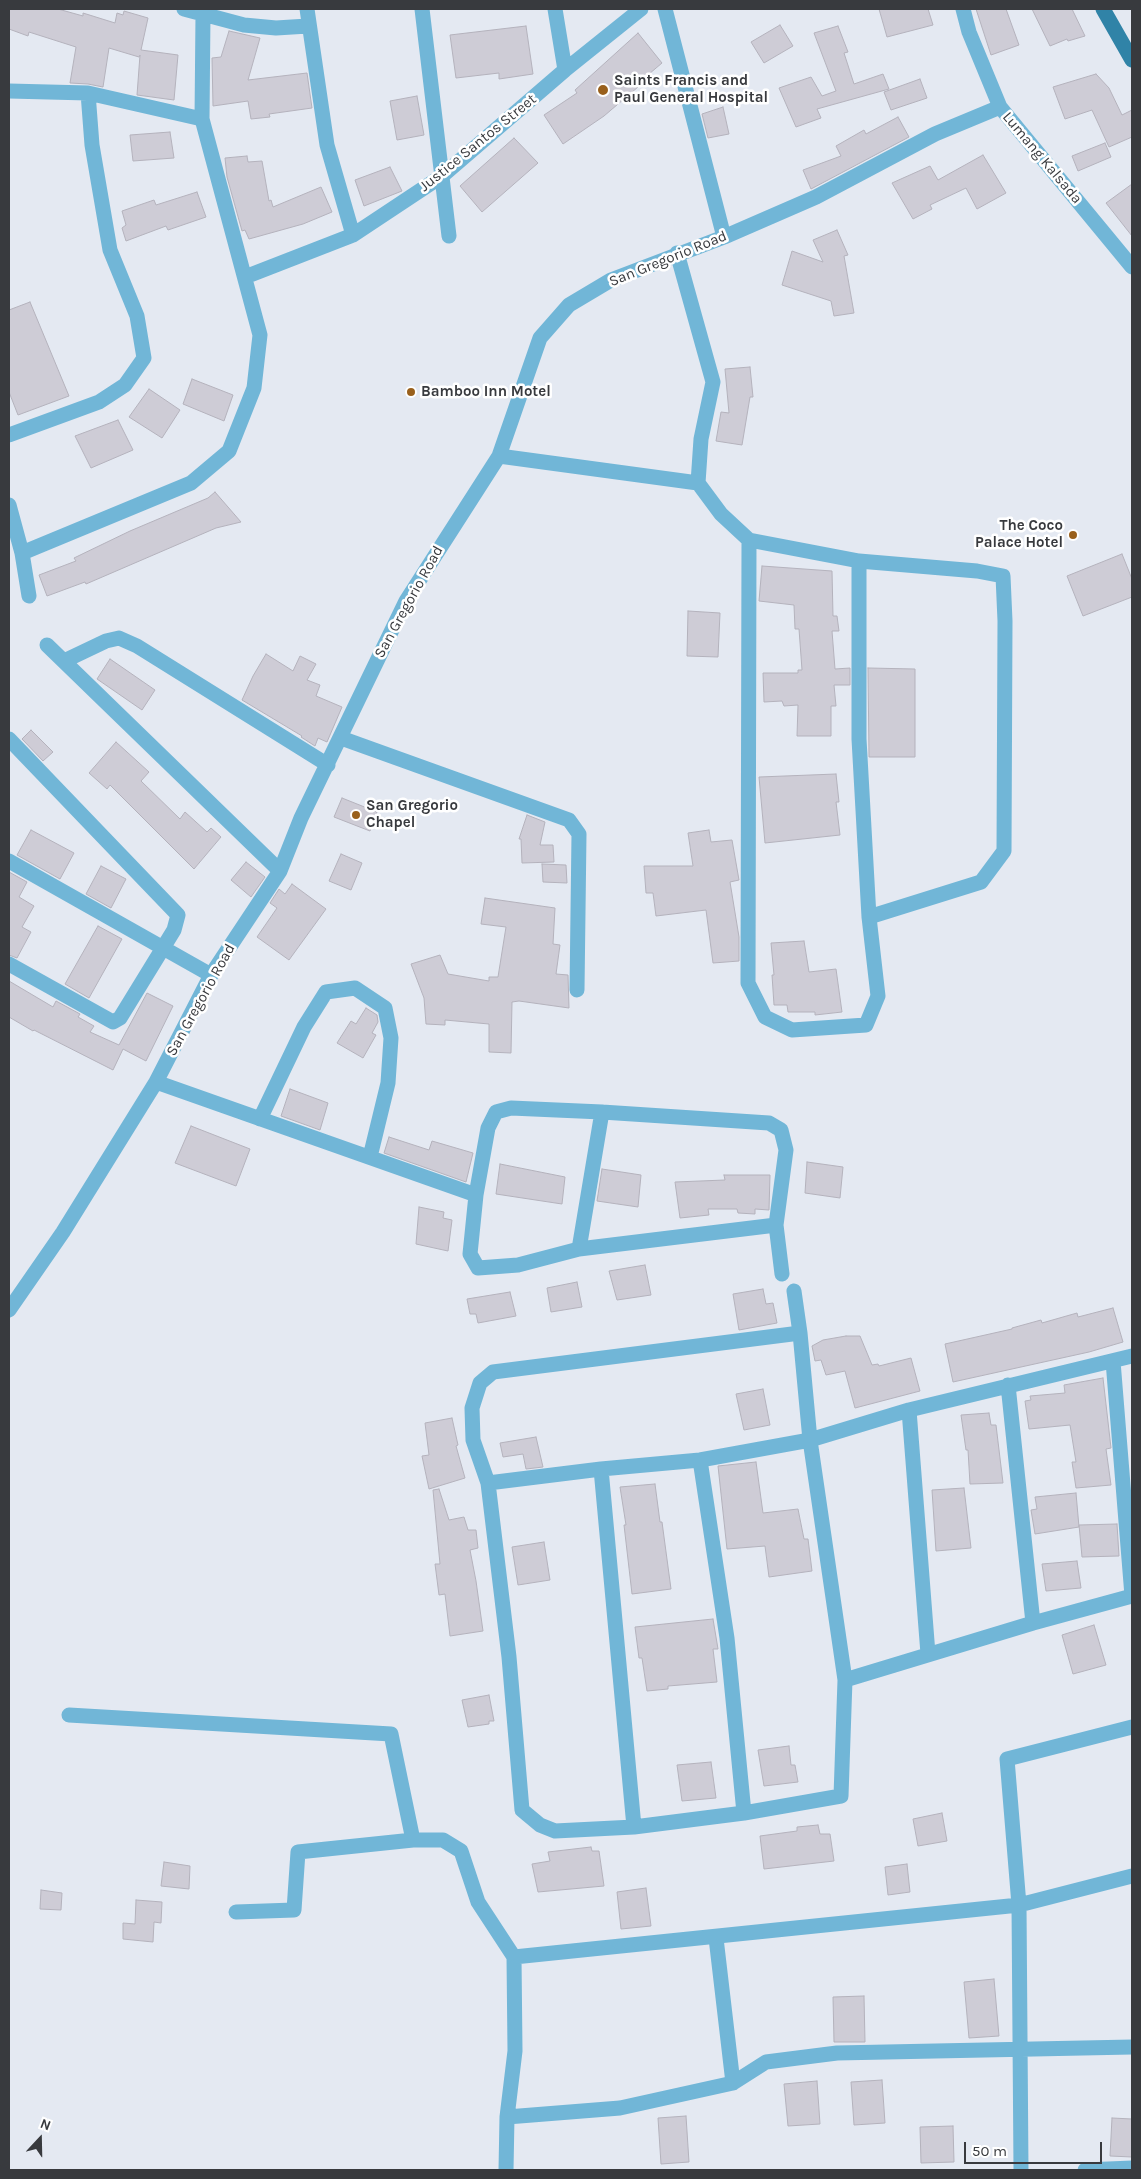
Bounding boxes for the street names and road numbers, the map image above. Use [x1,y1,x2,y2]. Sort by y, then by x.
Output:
street label: Justice Santos Street [416,90,540,196]
street label: Lumang Kalsada [998,108,1086,208]
street label: San Gregorio Road [606,227,730,291]
street label: San Gregorio Road [371,543,447,661]
street label: San Gregorio Road [163,941,239,1059]

